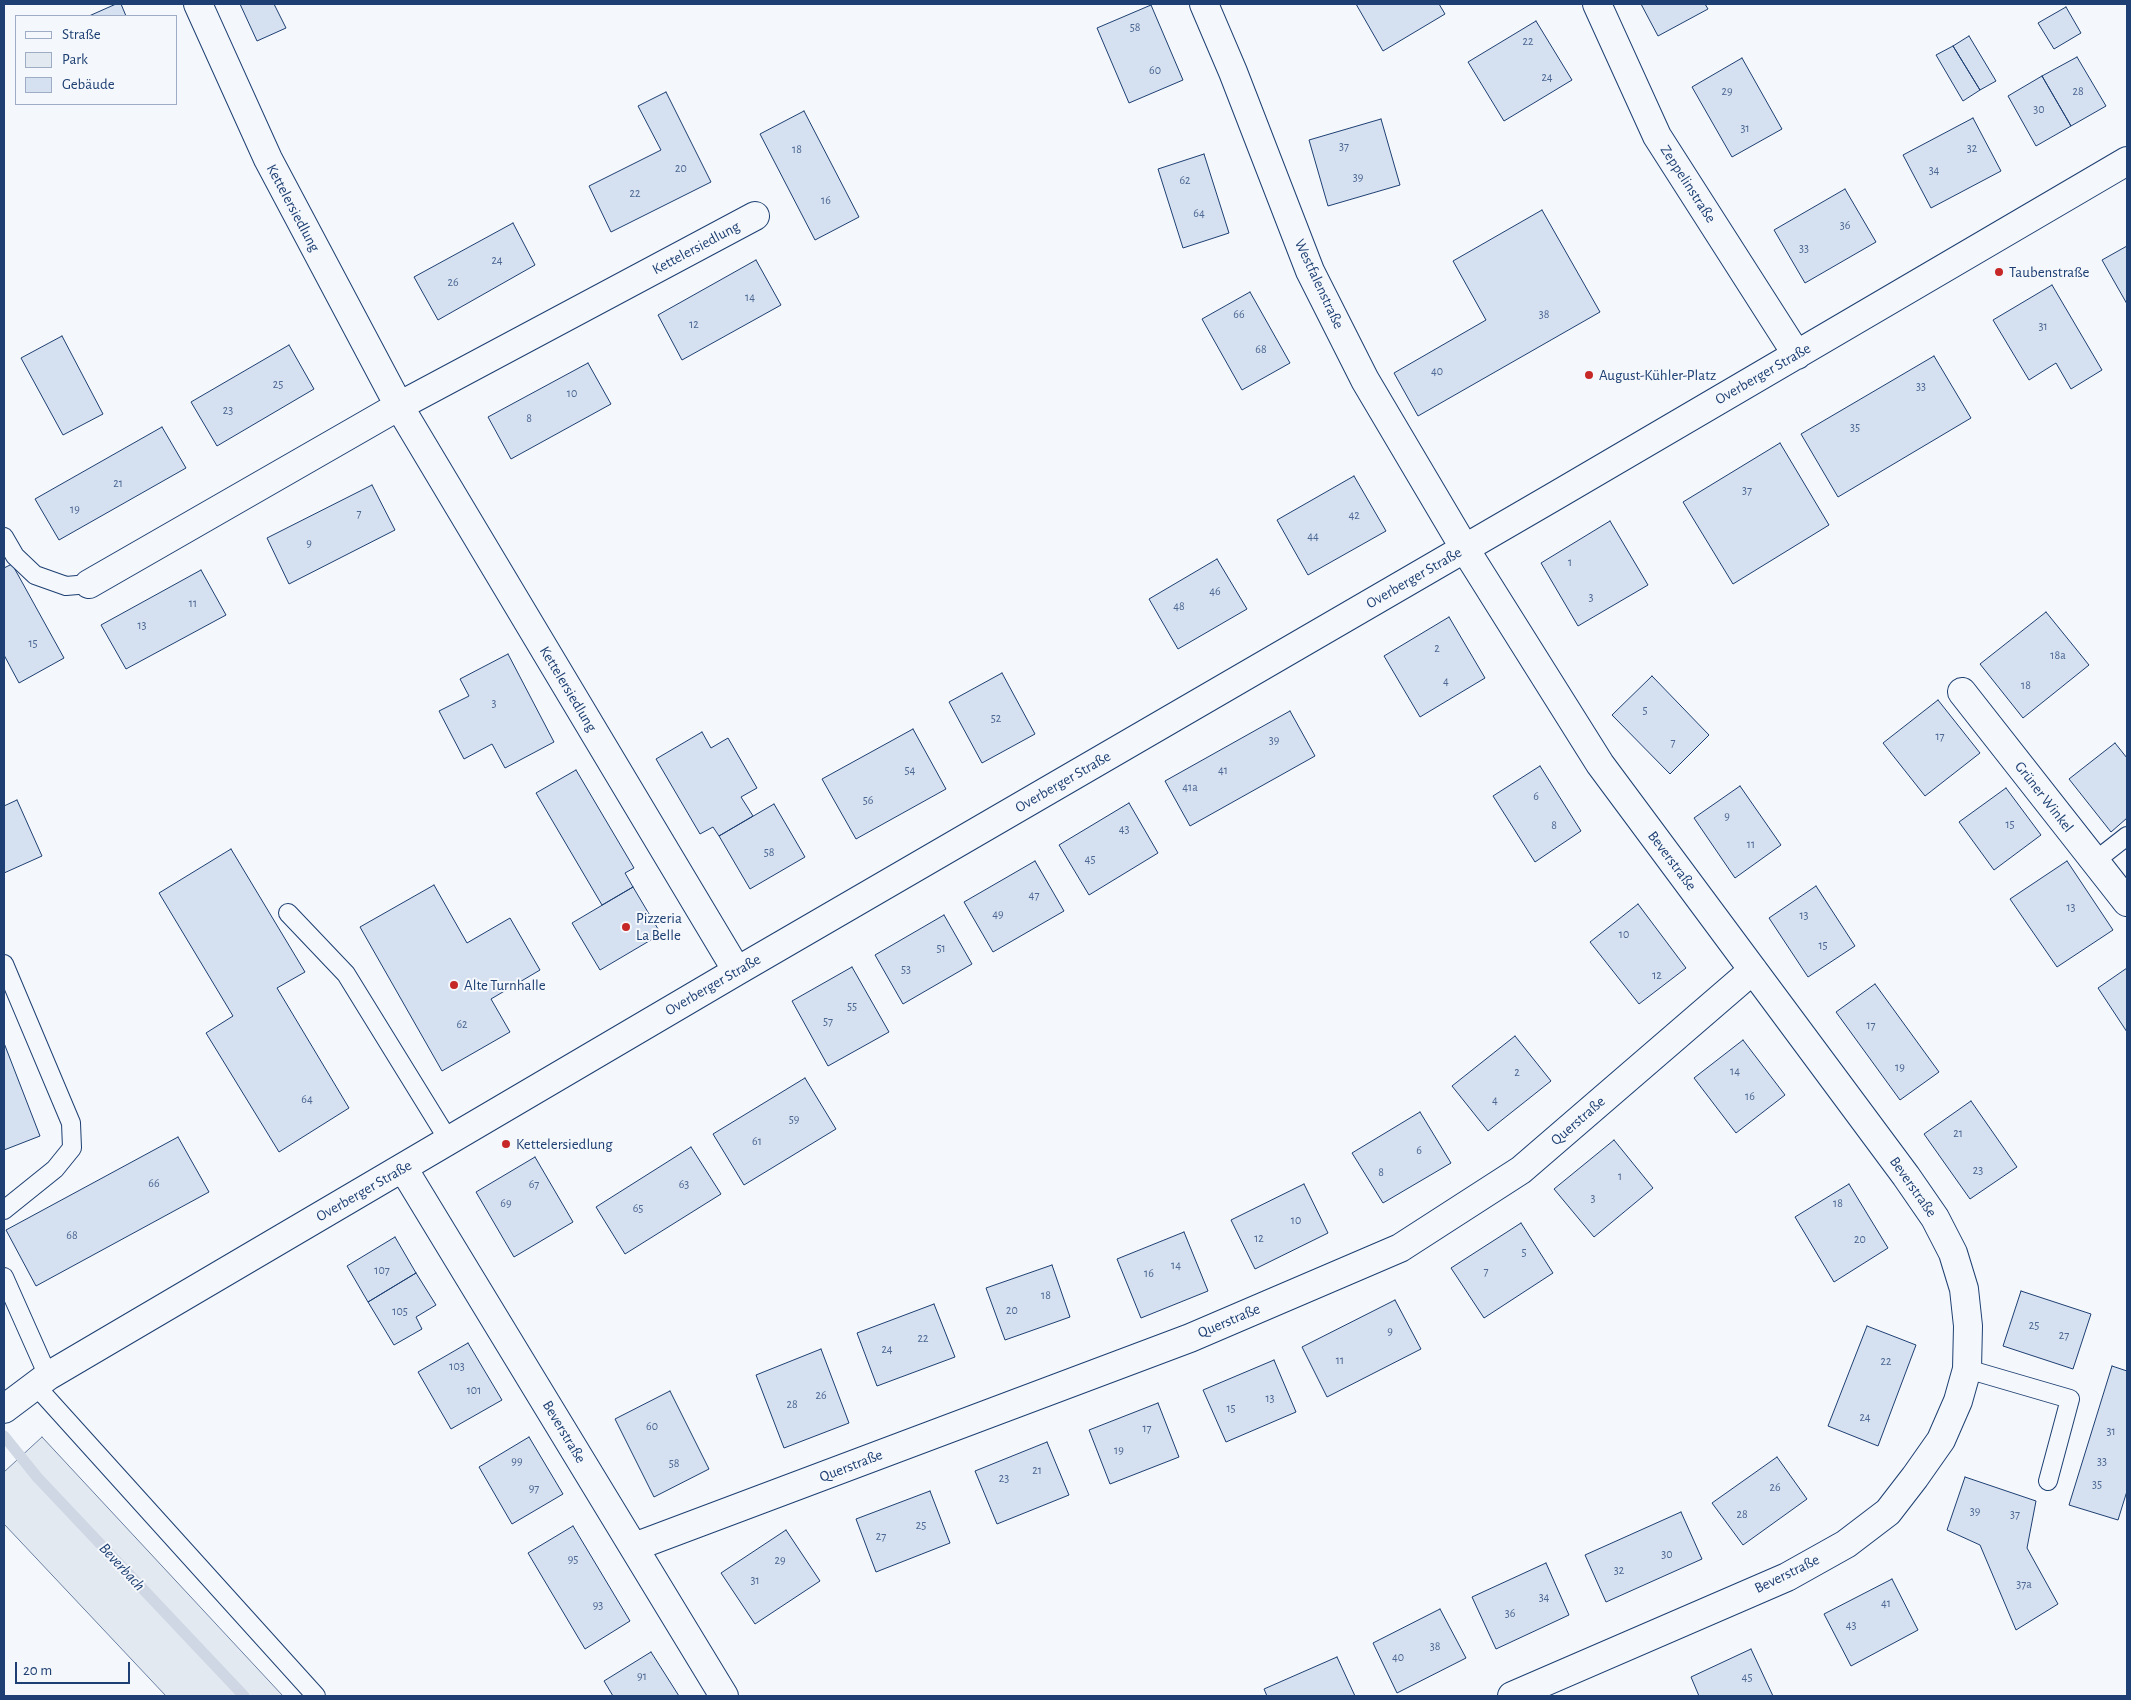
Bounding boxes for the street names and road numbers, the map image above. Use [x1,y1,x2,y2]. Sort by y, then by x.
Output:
street label: Zeppelinstraße [1656,142,1720,226]
street label: Kettelersiedlung [262,161,324,255]
street label: Kettelersiedlung [649,217,743,279]
street label: Westfalenstraße [1290,236,1348,332]
street label: Overberger Straße [1712,339,1814,409]
street label: Overberger Straße [1363,543,1465,613]
street label: Kettelersiedlung [535,643,601,735]
street label: Overberger Straße [1012,747,1114,817]
street label: Grüner Winkel [2011,758,2077,836]
street label: Beverstraße [1644,828,1700,894]
street label: Overberger Straße [662,950,764,1020]
street label: Querstraße [1547,1093,1609,1149]
street label: Beverstraße [1886,1153,1940,1221]
street label: Overberger Straße [313,1156,415,1226]
street label: Querstraße [1195,1300,1263,1342]
street label: Beverstraße [538,1397,590,1467]
street label: Querstraße [817,1446,885,1486]
street label: Beverstraße [1752,1551,1822,1597]

